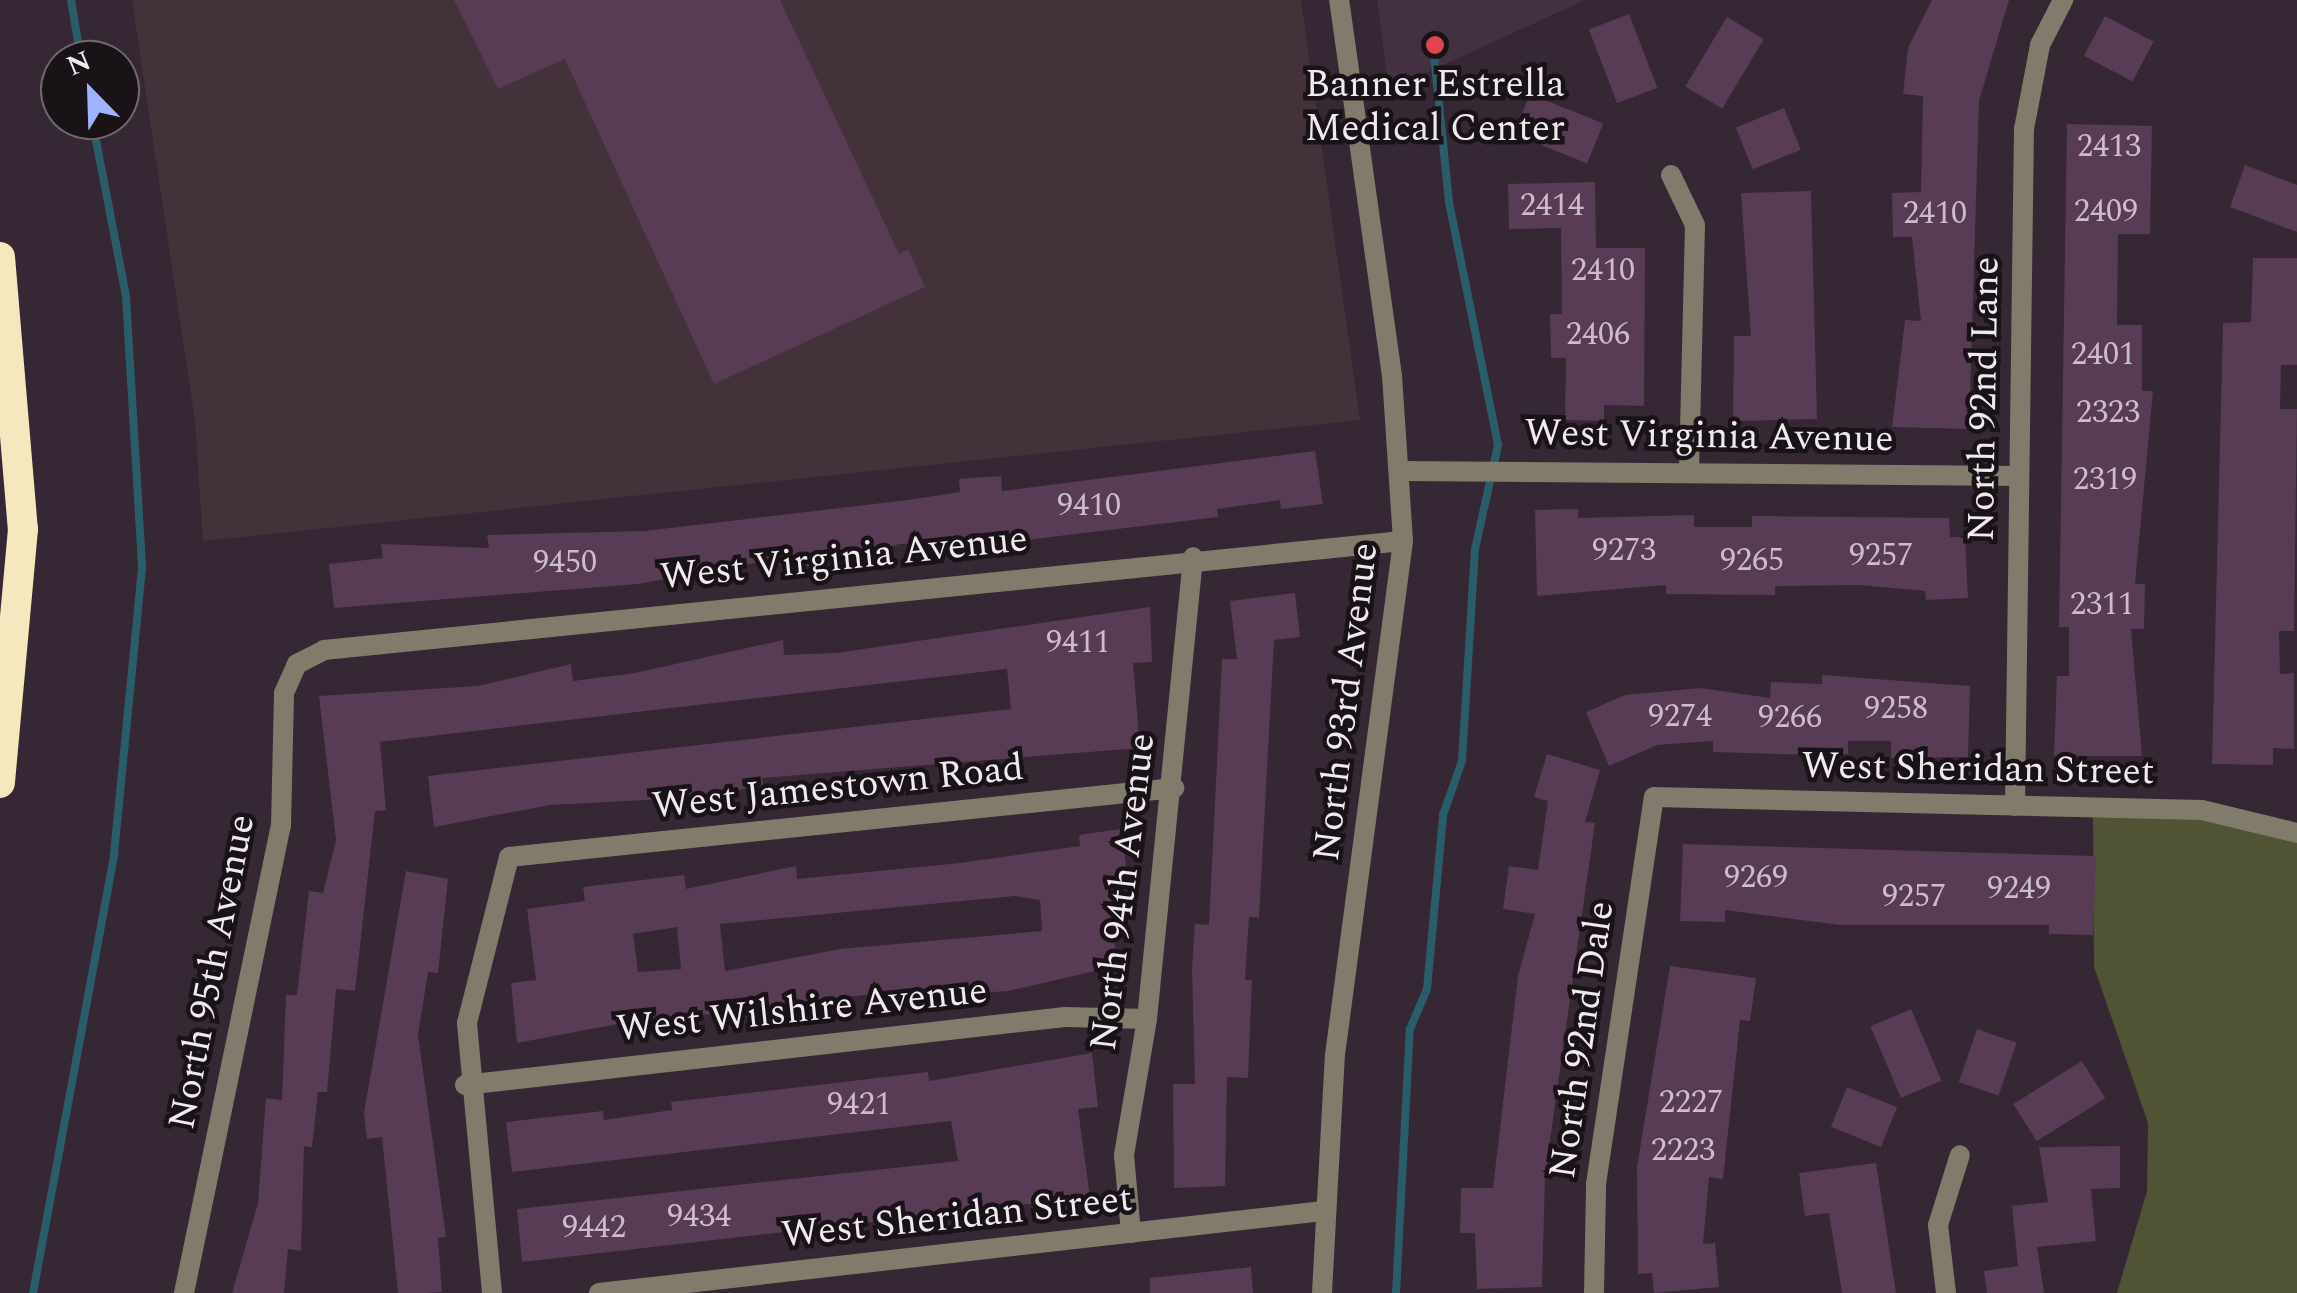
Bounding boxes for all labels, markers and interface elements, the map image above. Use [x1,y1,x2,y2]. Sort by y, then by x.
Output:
marker: Banner Estrella Medical Center [1422,32,1448,58]
north arrow [40,40,140,140]
text: N [60,40,98,88]
place label: Banner Estrella Medical Center [1305,63,1565,152]
house number: 2413 [2077,128,2141,166]
house number: 2414 [1520,187,1584,225]
house number: 2409 [2074,193,2138,231]
house number: 2410 [1903,195,1967,233]
house number: 2410 [1571,252,1635,290]
street label: North 92nd Lane [1960,256,2010,542]
house number: 2406 [1566,316,1630,354]
house number: 2401 [2071,336,2135,374]
house number: 2323 [2076,394,2140,432]
street label: West Virginia Avenue [1524,411,1894,463]
house number: 2319 [2073,461,2137,499]
house number: 9410 [1057,487,1121,525]
street label: West Virginia Avenue [658,517,1030,601]
house number: 9273 [1592,532,1656,570]
house number: 9257 [1849,537,1913,575]
street label: North 93rd Avenue [1305,540,1389,864]
house number: 9265 [1720,542,1784,580]
house number: 9450 [533,544,597,582]
house number: 2311 [2070,586,2134,624]
house number: 9411 [1046,624,1110,662]
house number: 9258 [1864,690,1928,728]
house number: 9274 [1648,698,1712,736]
house number: 9266 [1758,699,1822,737]
street label: North 94th Avenue [1082,731,1166,1053]
street label: West Sheridan Street [1801,744,2155,796]
street label: West Jamestown Road [650,746,1026,830]
street label: North 95th Avenue [160,811,266,1133]
house number: 9269 [1724,859,1788,897]
house number: 9249 [1987,870,2051,908]
house number: 9257 [1882,878,1946,916]
street label: North 92nd Dale [1541,899,1625,1181]
street label: West Wilshire Avenue [614,969,990,1053]
house number: 2227 [1659,1084,1723,1122]
house number: 9421 [827,1086,891,1124]
house number: 2223 [1651,1132,1715,1170]
street label: West Sheridan Street [779,1177,1135,1259]
house number: 9434 [667,1198,731,1236]
house number: 9442 [562,1209,626,1247]

